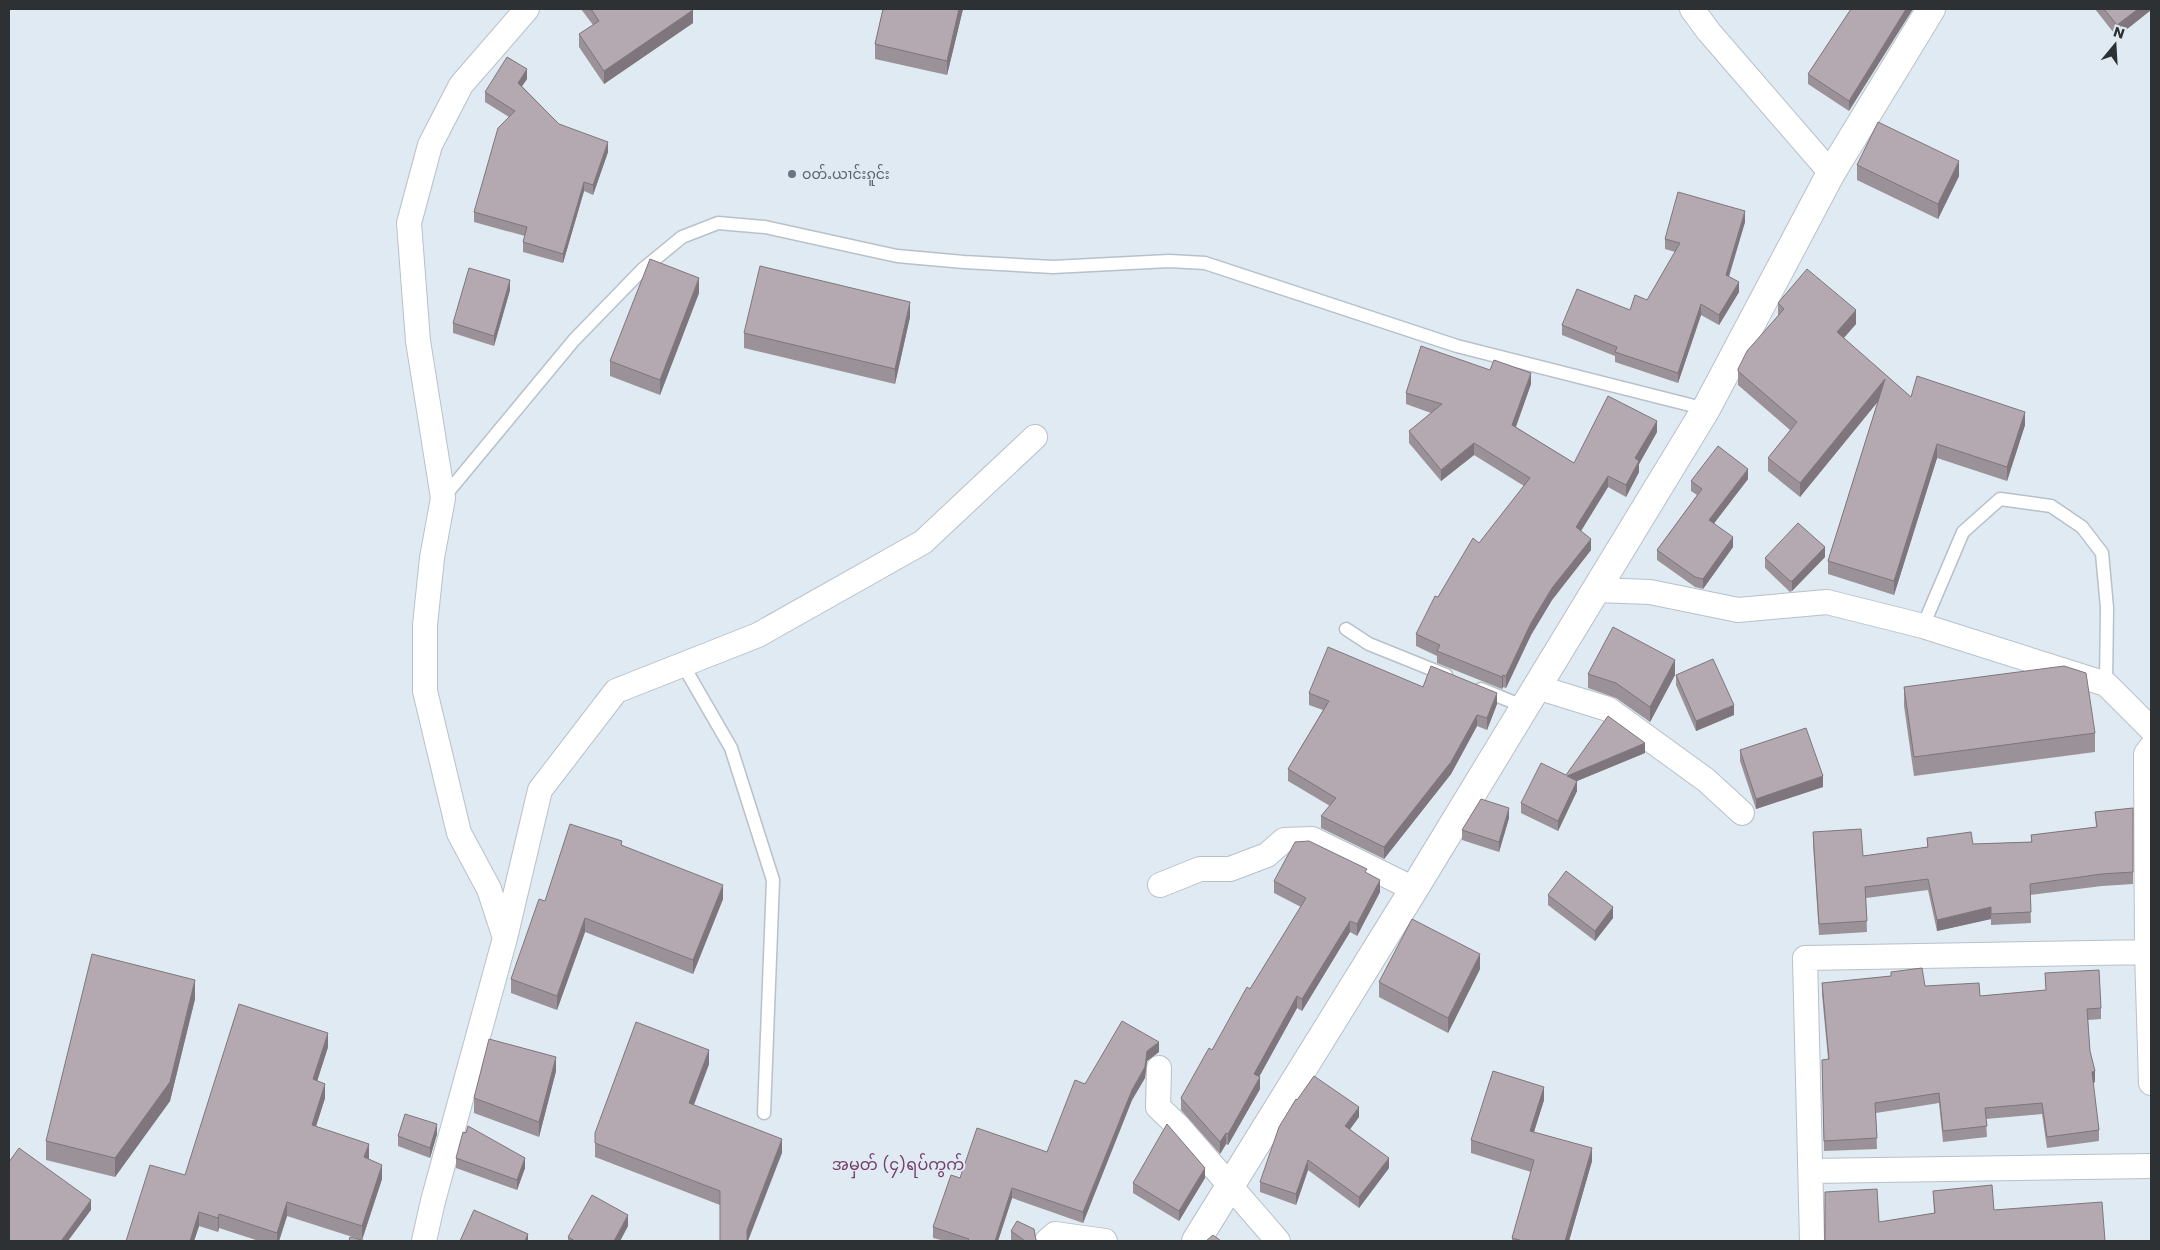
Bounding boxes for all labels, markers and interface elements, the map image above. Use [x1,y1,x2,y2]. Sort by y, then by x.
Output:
north arrow [2090,20,2140,70]
text: N [2111,21,2127,44]
place label: ဝတ်ႉယၢင်းၵူင်း [802,164,890,186]
marker: ဝတ်ႉယၢင်းၵူင်း [786,168,798,180]
district label: အမှတ် (၄)ရပ်ကွက် [832,1153,964,1179]

